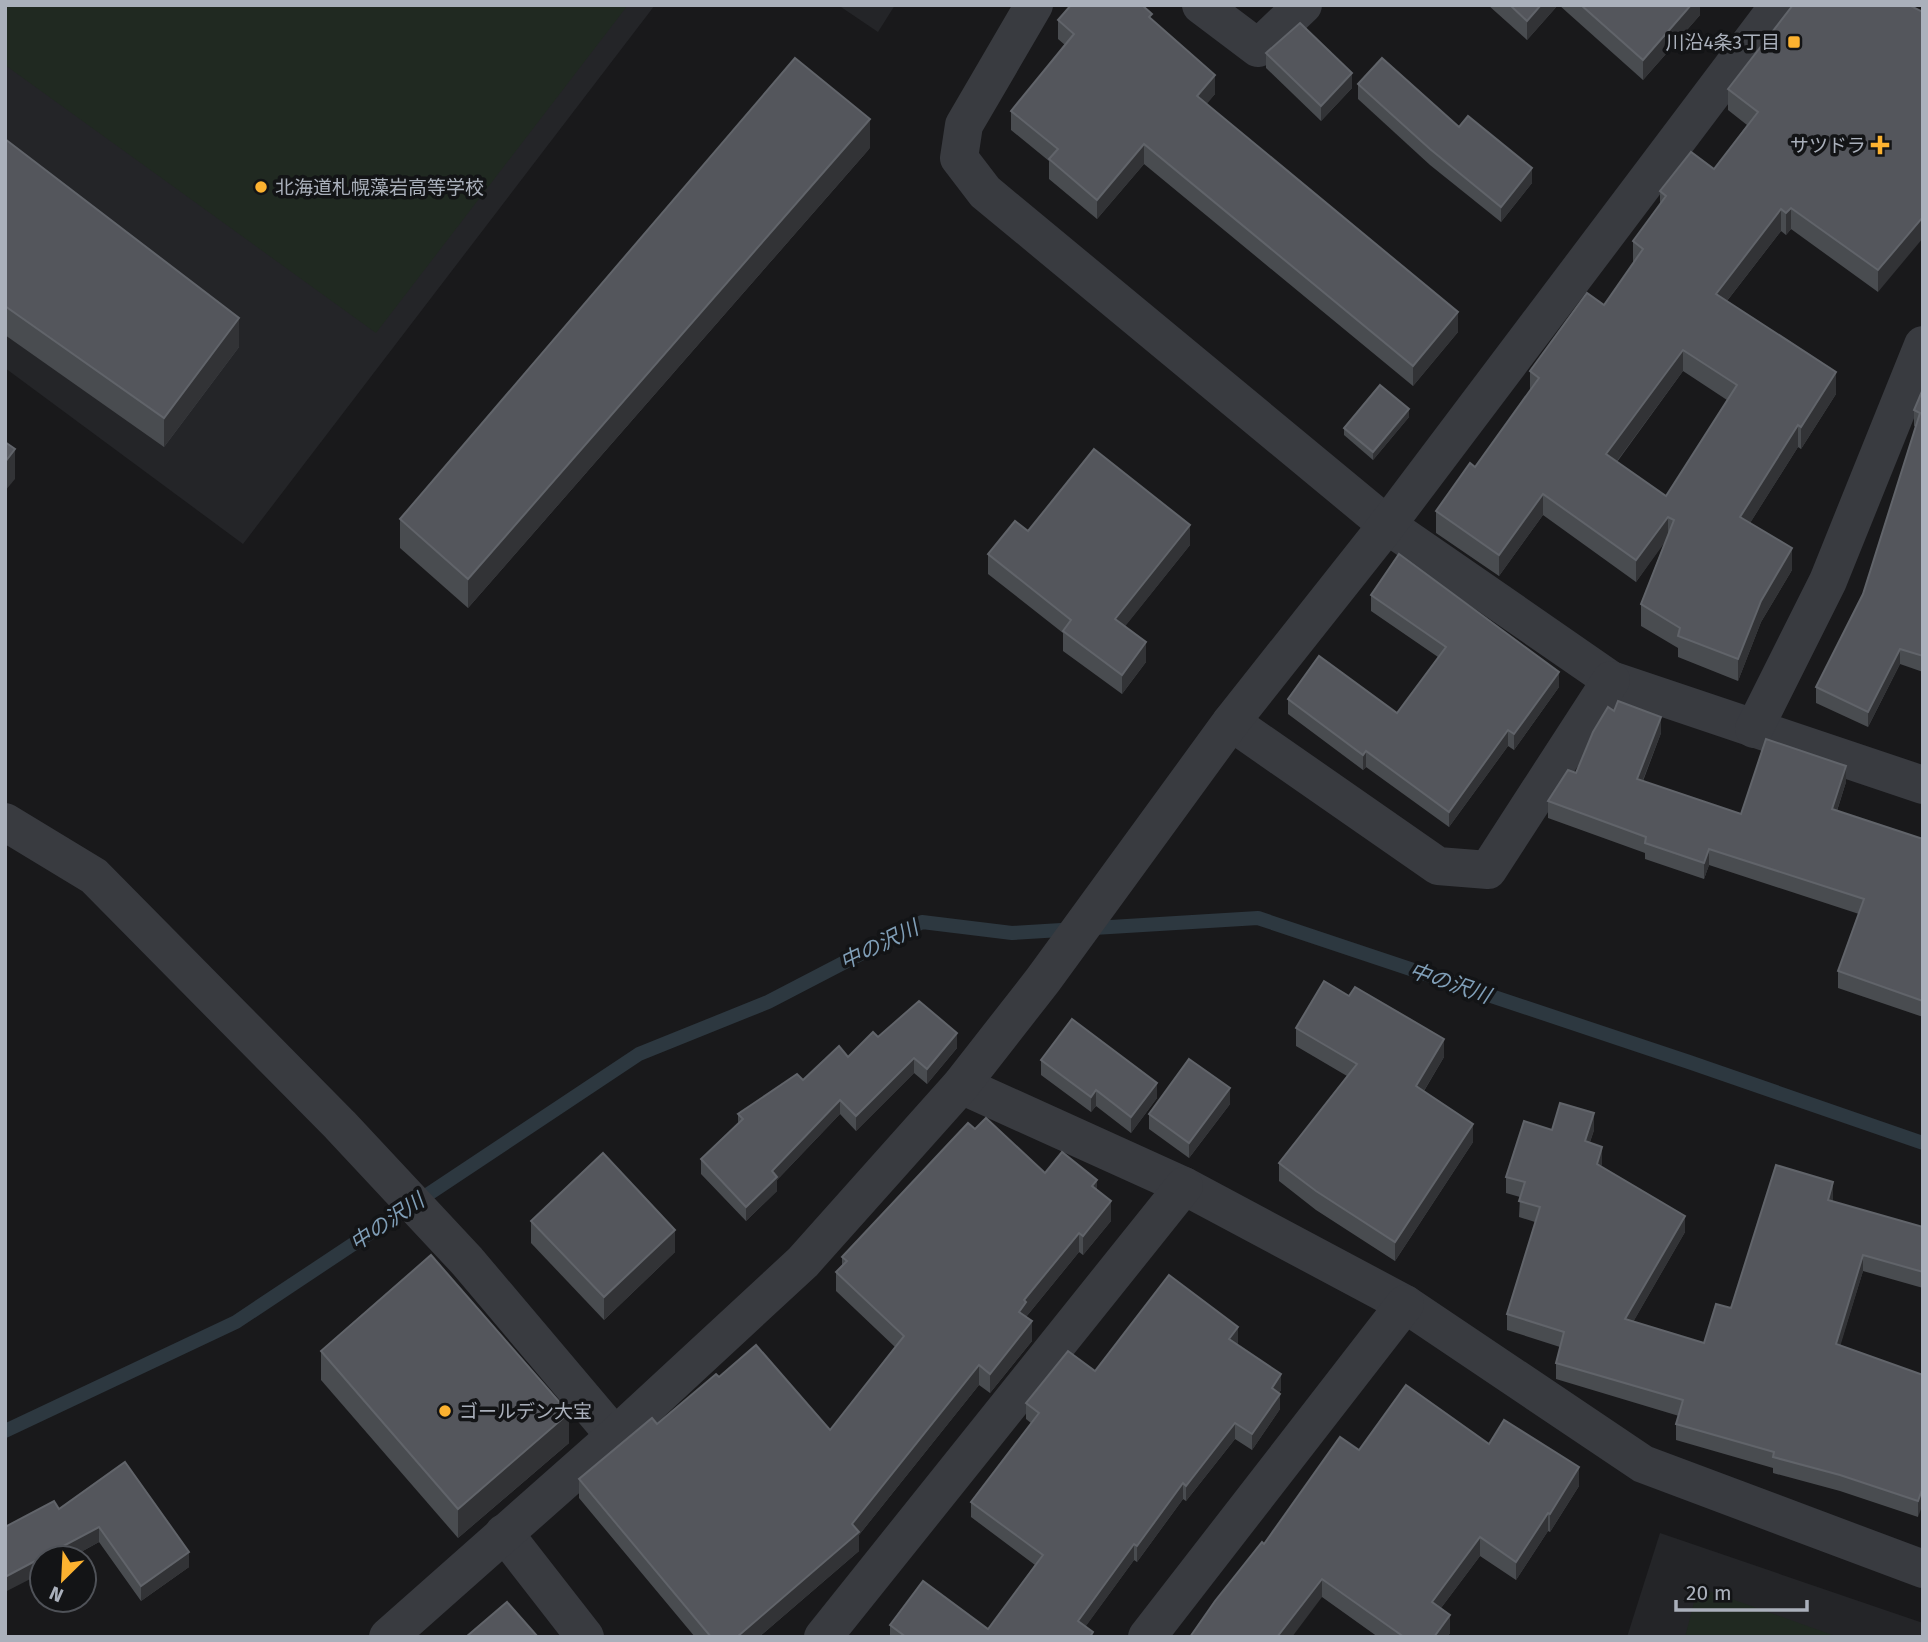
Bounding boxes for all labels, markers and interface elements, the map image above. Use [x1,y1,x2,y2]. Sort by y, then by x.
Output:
place label: 川沿4条3丁目 [1665,31,1780,54]
marker: 川沿4条3丁目 [1786,34,1802,50]
place label: サツドラ [1790,134,1866,157]
marker: サツドラ [1872,137,1888,153]
place label: 北海道札幌藻岩高等学校 [275,176,484,199]
marker: 北海道札幌藻岩高等学校 [253,179,269,195]
water label: 中の沢川 [836,914,924,975]
water label: 中の沢川 [1406,957,1496,1010]
water label: 中の沢川 [345,1187,431,1256]
place label: ゴールデン大宝 [459,1400,592,1423]
marker: ゴールデン大宝 [437,1403,453,1419]
north arrow [28,1544,98,1614]
scale bar [1676,1568,1807,1612]
text: 20 m [1686,1580,1732,1606]
text: N [46,1581,67,1607]

